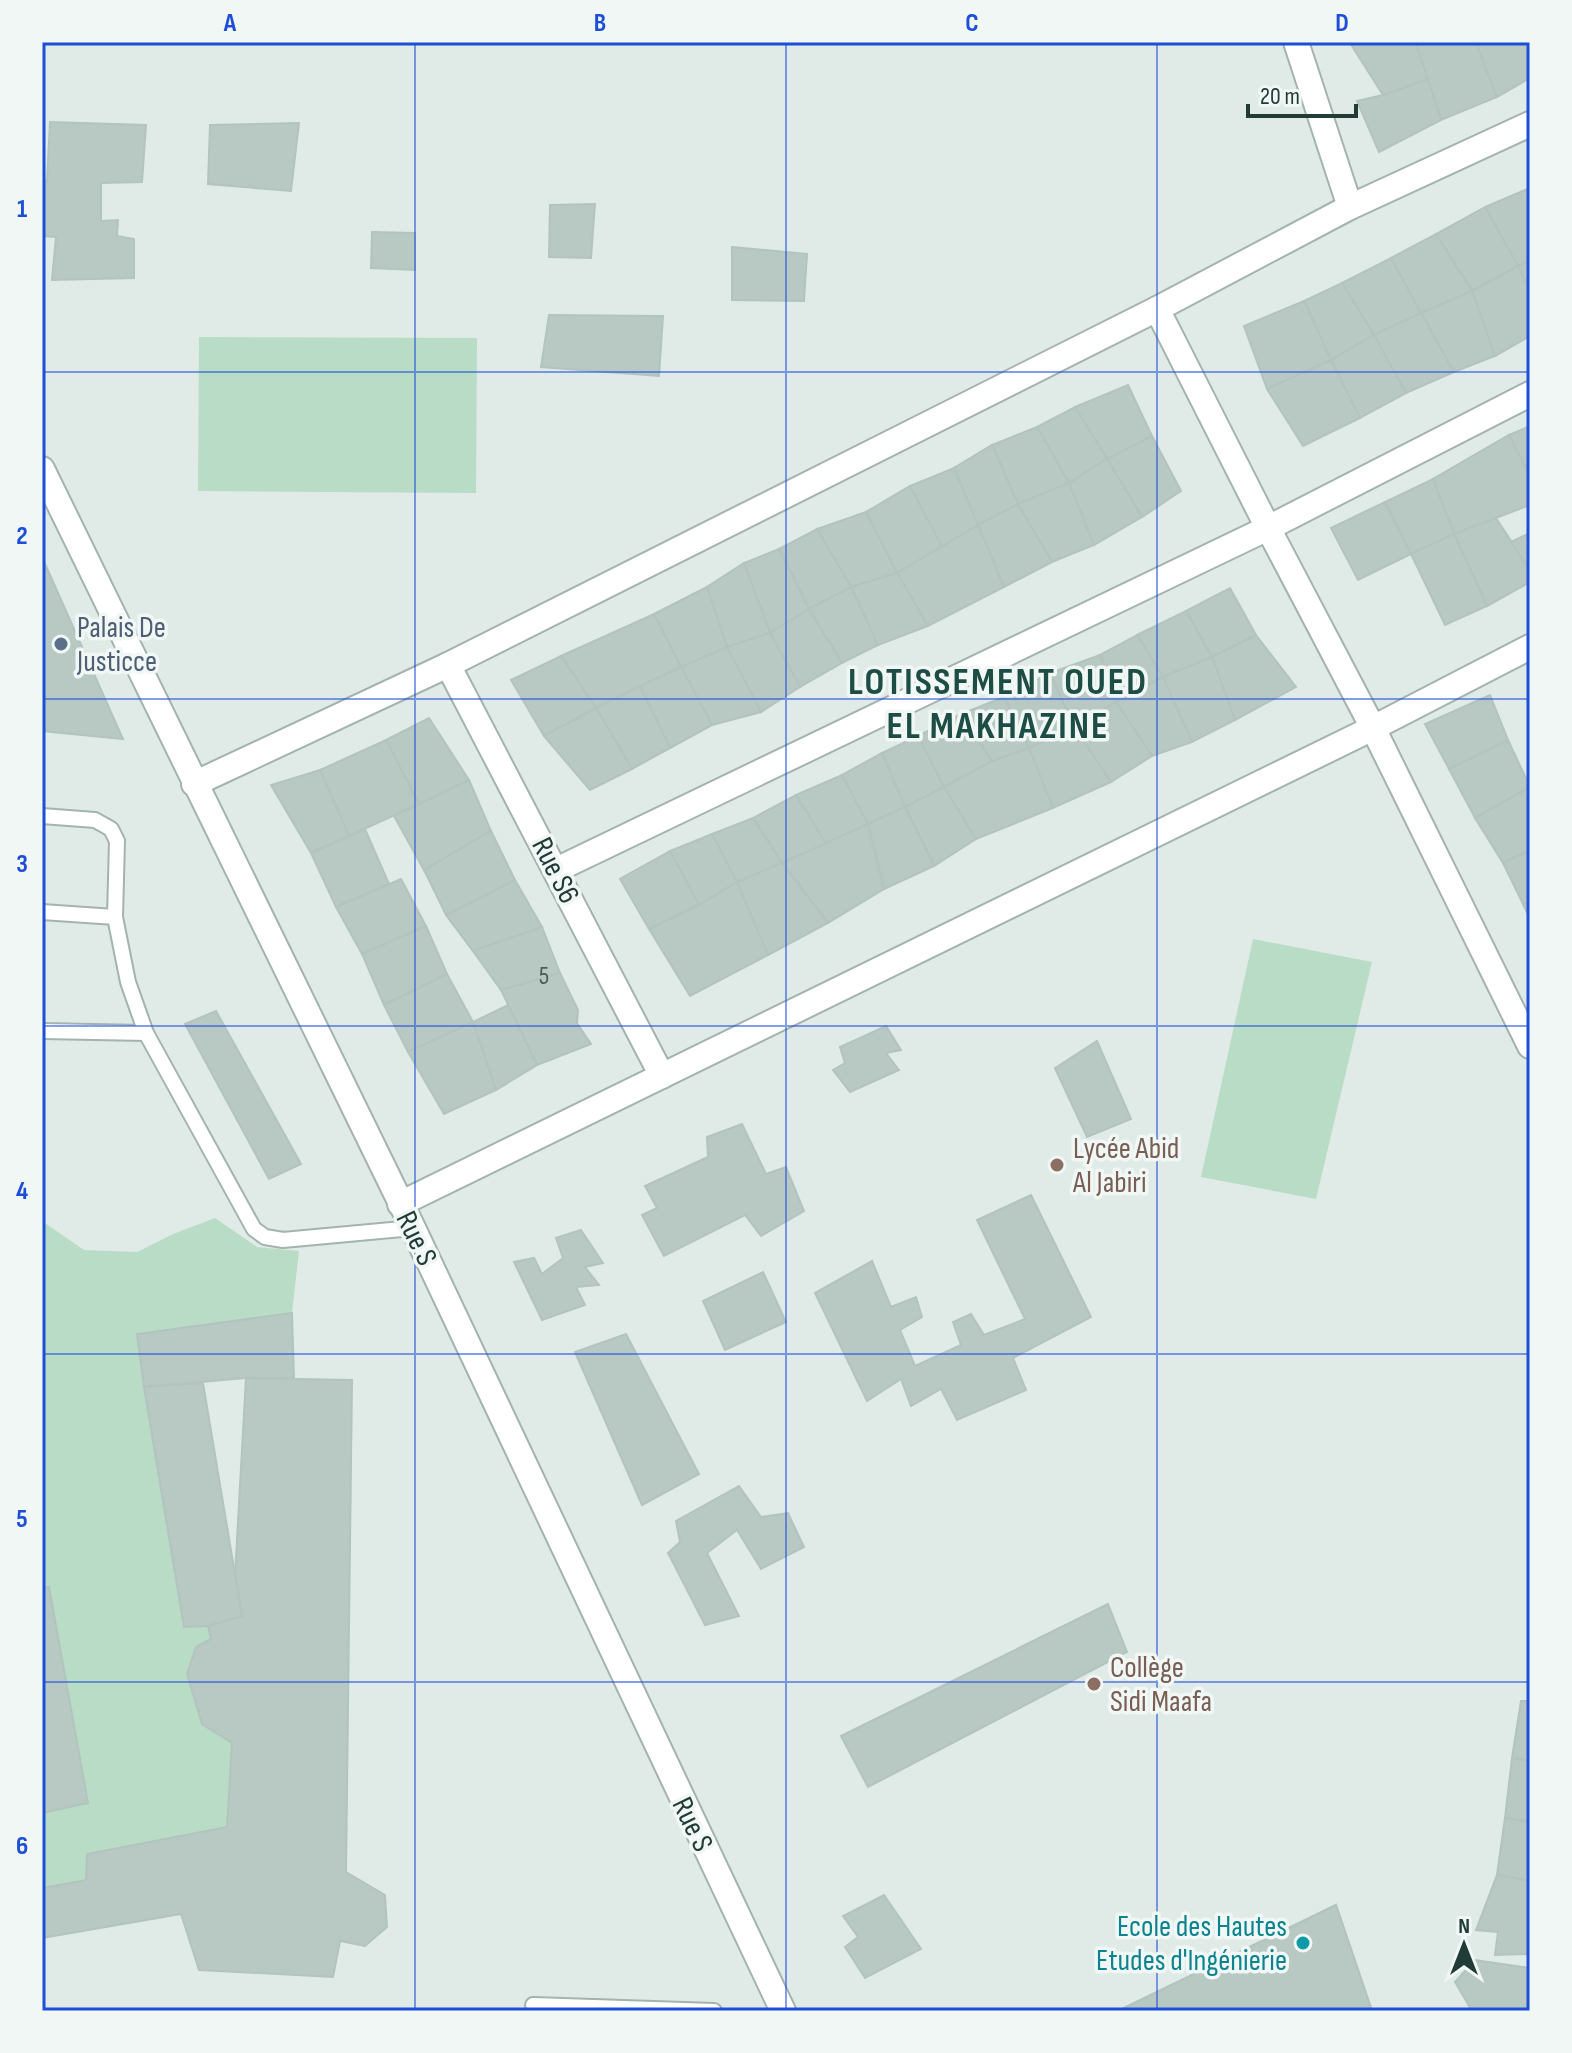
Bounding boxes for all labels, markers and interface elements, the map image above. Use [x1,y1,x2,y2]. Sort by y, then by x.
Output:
text: A [223,8,237,39]
text: B [594,8,606,39]
text: C [965,8,979,39]
text: D [1335,8,1349,39]
scale bar [1248,68,1356,118]
text: 20 m [1260,82,1300,111]
text: 1 [17,194,27,225]
text: 2 [16,521,28,552]
place label: Palais De Justicce [76,610,166,680]
marker: Palais De Justicce [52,635,70,653]
district label: LOTISSEMENT OUED EL MAKHAZINE [848,660,1148,749]
street label: Rue S6 [523,831,587,909]
text: 3 [16,849,28,880]
house number: 5 [539,961,549,992]
place label: Lycée Abid Al Jabiri [1072,1131,1179,1201]
marker: Lycée Abid Al Jabiri [1048,1156,1066,1174]
text: 4 [16,1176,28,1207]
street label: Rue S [388,1205,445,1272]
text: 5 [16,1504,28,1535]
place label: Collège Sidi Maafa [1110,1650,1212,1720]
marker: Collège Sidi Maafa [1085,1675,1103,1693]
street label: Rue S [664,1791,721,1858]
text: 6 [16,1831,28,1862]
north arrow [1424,1905,1504,1985]
place label: Ecole des Hautes Etudes d'Ingénierie [1096,1909,1287,1979]
text: N [1458,1913,1470,1940]
marker: Ecole des Hautes Etudes d'Ingénierie [1294,1934,1312,1952]

